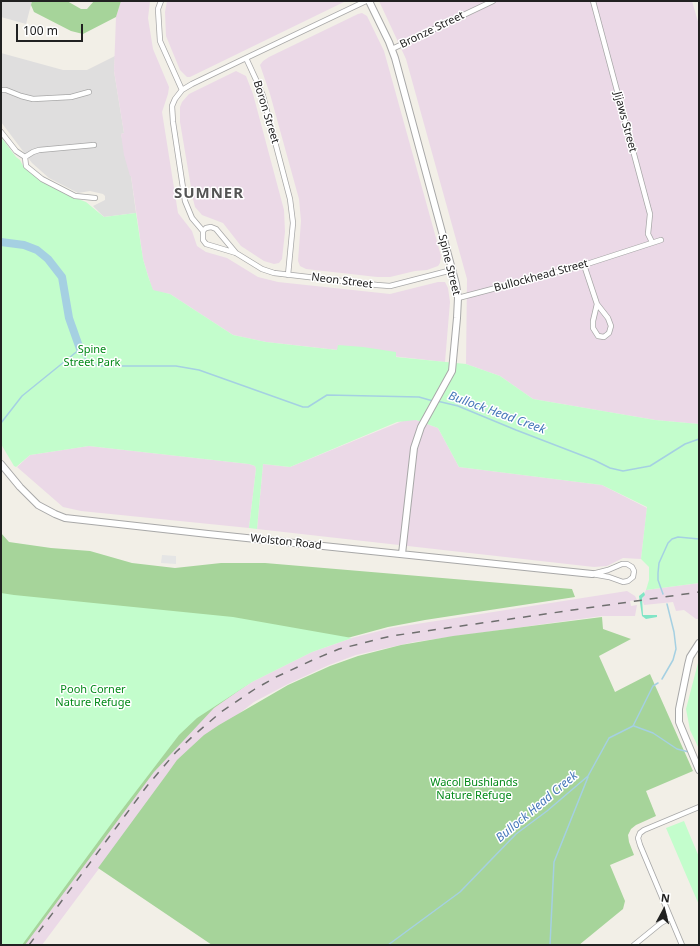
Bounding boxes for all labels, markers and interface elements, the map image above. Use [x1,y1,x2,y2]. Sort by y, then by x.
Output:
street label: Bronze Street [398,9,466,51]
scale bar [18,16,85,42]
text: 100 m [23,22,58,39]
street label: Boron Street [250,79,282,145]
street label: Jijaws Street [611,90,639,154]
district label: SUMNER [174,185,244,203]
street label: Spine Street [435,233,463,297]
street label: Bullockhead Street [492,257,590,295]
street label: Neon Street [311,271,373,291]
park label: Spine Street Park [64,343,120,369]
water label: Bullock Head Creek [447,389,547,437]
street label: Wolston Road [250,532,322,552]
park label: Pooh Corner Nature Refuge [55,683,131,709]
water label: Bullock Head Creek [493,769,581,845]
park label: Wacol Bushlands Nature Refuge [430,776,518,802]
north arrow [644,890,684,930]
text: N [660,890,671,906]

